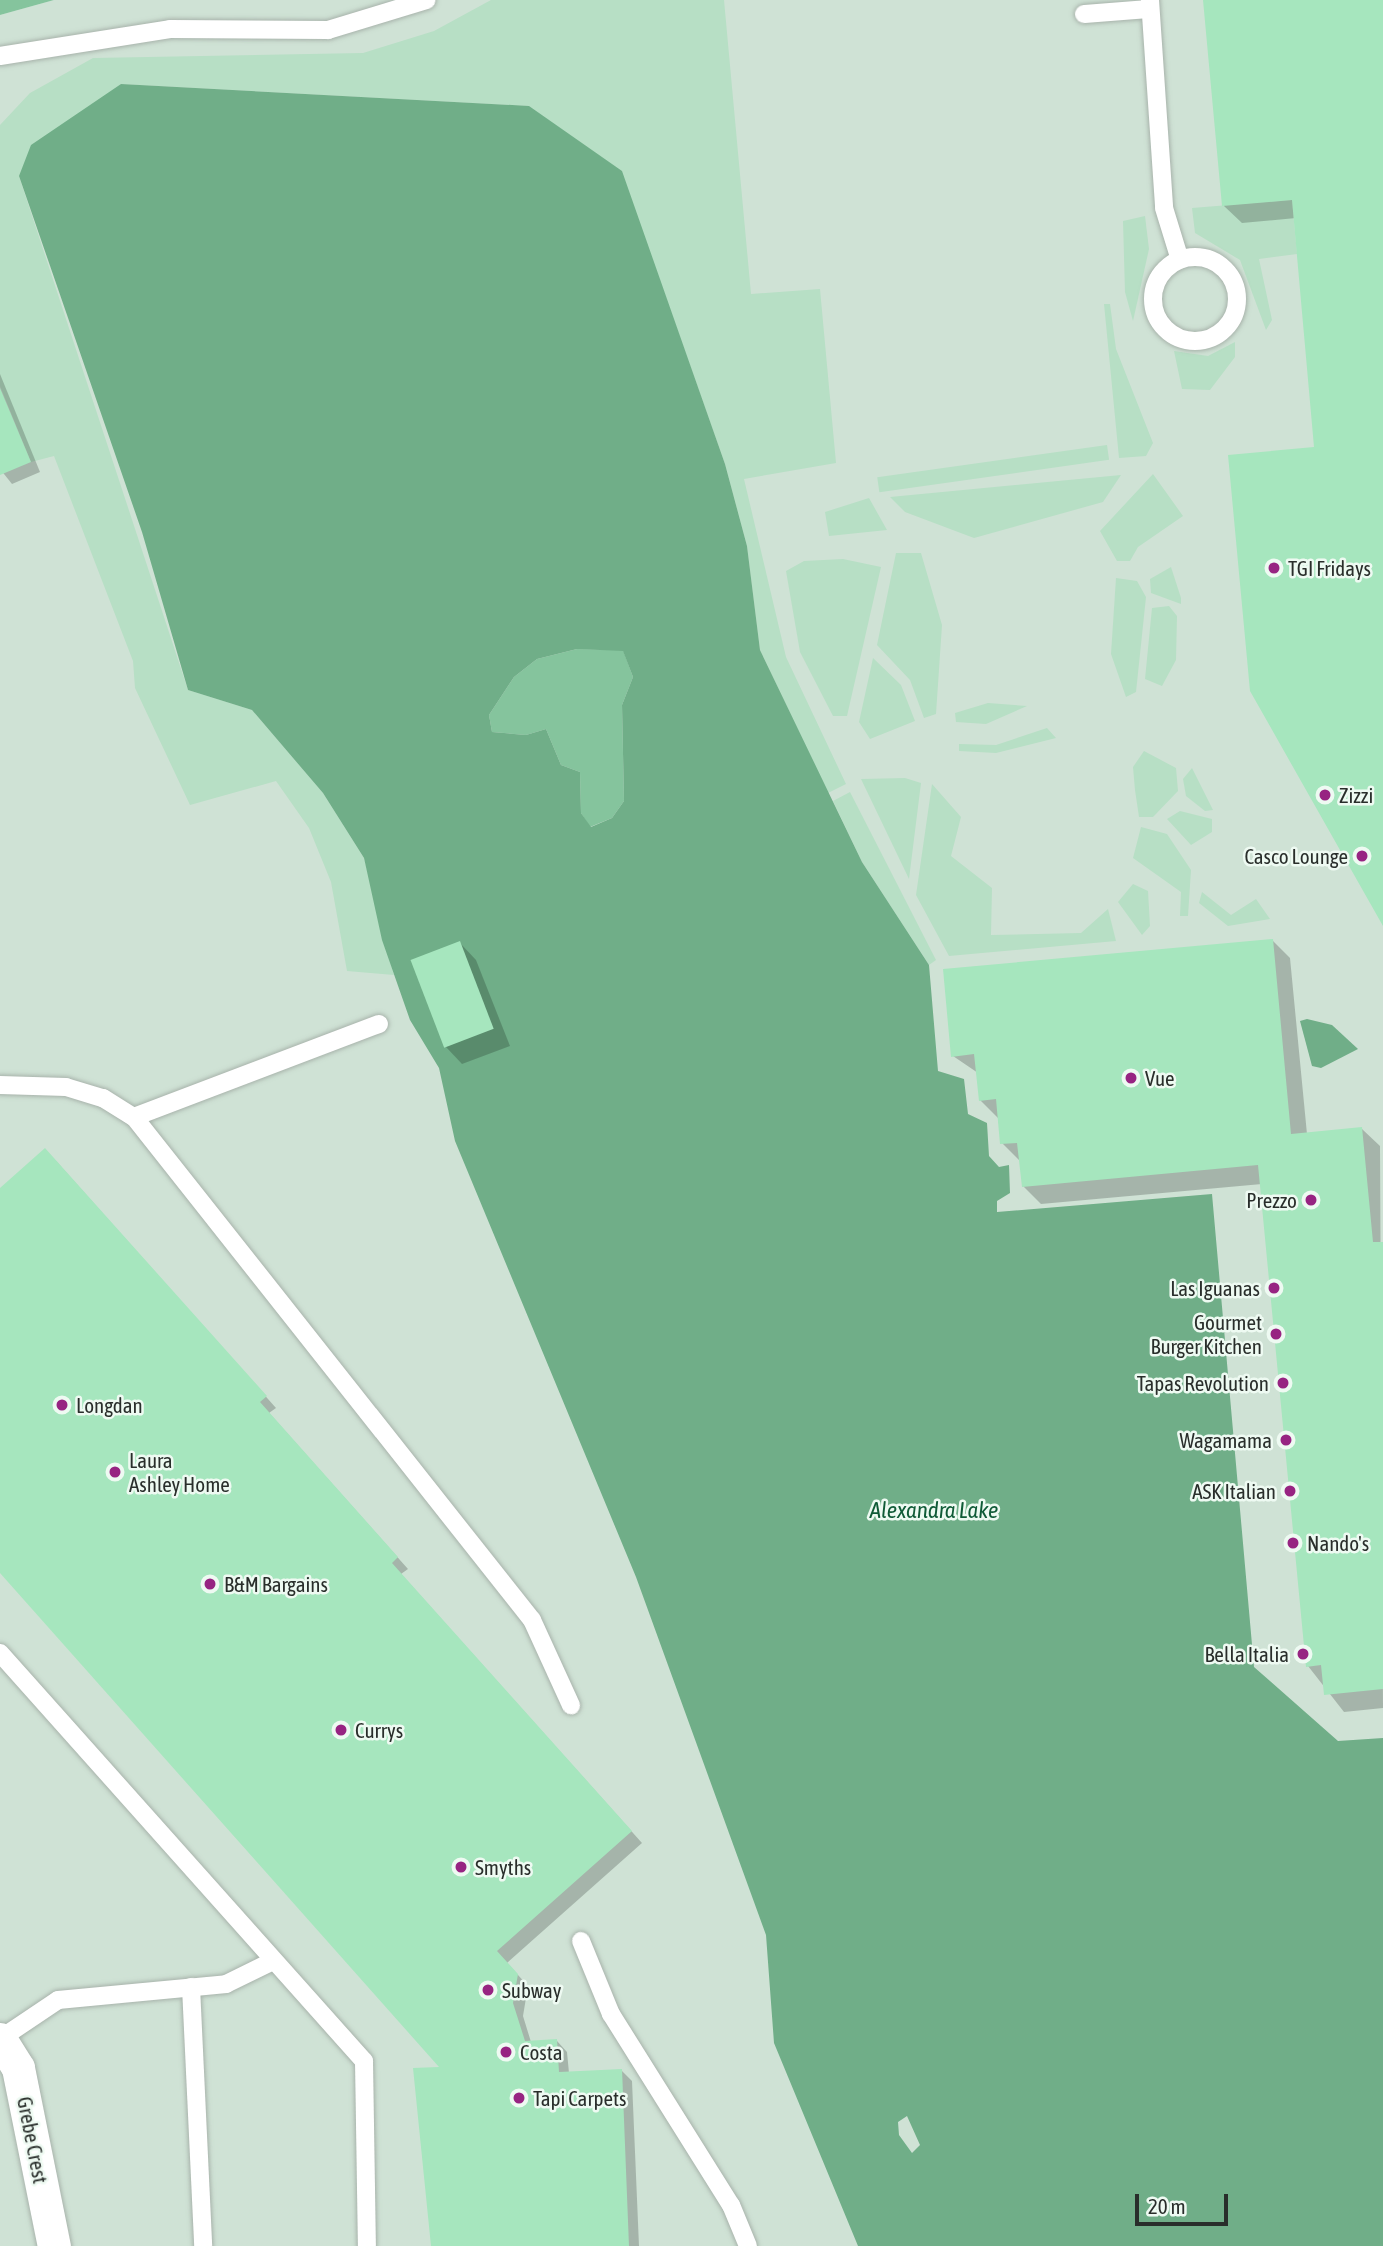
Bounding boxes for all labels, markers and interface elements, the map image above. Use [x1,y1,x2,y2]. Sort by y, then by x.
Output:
place label: TGI Fridays [1288,555,1371,581]
marker: TGI Fridays [1266,560,1282,576]
place label: Zizzi [1339,782,1373,808]
marker: Zizzi [1317,787,1333,803]
place label: Casco Lounge [1244,843,1348,869]
marker: Casco Lounge [1354,848,1370,864]
place label: Vue [1145,1065,1175,1091]
marker: Vue [1123,1070,1139,1086]
place label: Prezzo [1246,1187,1297,1213]
marker: Prezzo [1303,1192,1319,1208]
place label: Las Iguanas [1170,1275,1260,1301]
marker: Las Iguanas [1266,1280,1282,1296]
place label: Gourmet Burger Kitchen [1150,1309,1262,1359]
marker: Gourmet Burger Kitchen [1268,1326,1284,1342]
place label: Tapas Revolution [1137,1370,1269,1396]
marker: Tapas Revolution [1275,1375,1291,1391]
place label: Longdan [76,1392,143,1418]
marker: Longdan [54,1397,70,1413]
place label: Wagamama [1179,1427,1272,1453]
marker: Wagamama [1278,1432,1294,1448]
place label: Laura Ashley Home [129,1447,230,1497]
marker: Laura Ashley Home [107,1464,123,1480]
place label: ASK Italian [1192,1478,1276,1504]
marker: ASK Italian [1282,1483,1298,1499]
water label: Alexandra Lake [870,1496,998,1524]
place label: Nando's [1307,1530,1369,1556]
marker: Nando's [1285,1535,1301,1551]
place label: B&M Bargains [224,1571,328,1597]
marker: B&M Bargains [202,1576,218,1592]
place label: Bella Italia [1204,1641,1289,1667]
marker: Bella Italia [1295,1646,1311,1662]
place label: Currys [355,1717,403,1743]
marker: Currys [333,1722,349,1738]
place label: Smyths [475,1854,531,1880]
marker: Smyths [453,1859,469,1875]
place label: Subway [502,1977,561,2003]
marker: Subway [480,1982,496,1998]
place label: Costa [520,2039,563,2065]
marker: Costa [498,2044,514,2060]
place label: Tapi Carpets [533,2085,627,2111]
marker: Tapi Carpets [511,2090,527,2106]
street label: Grebe Crest [12,2094,54,2186]
scale bar [1138,2180,1231,2224]
text: 20 m [1148,2194,1186,2218]

